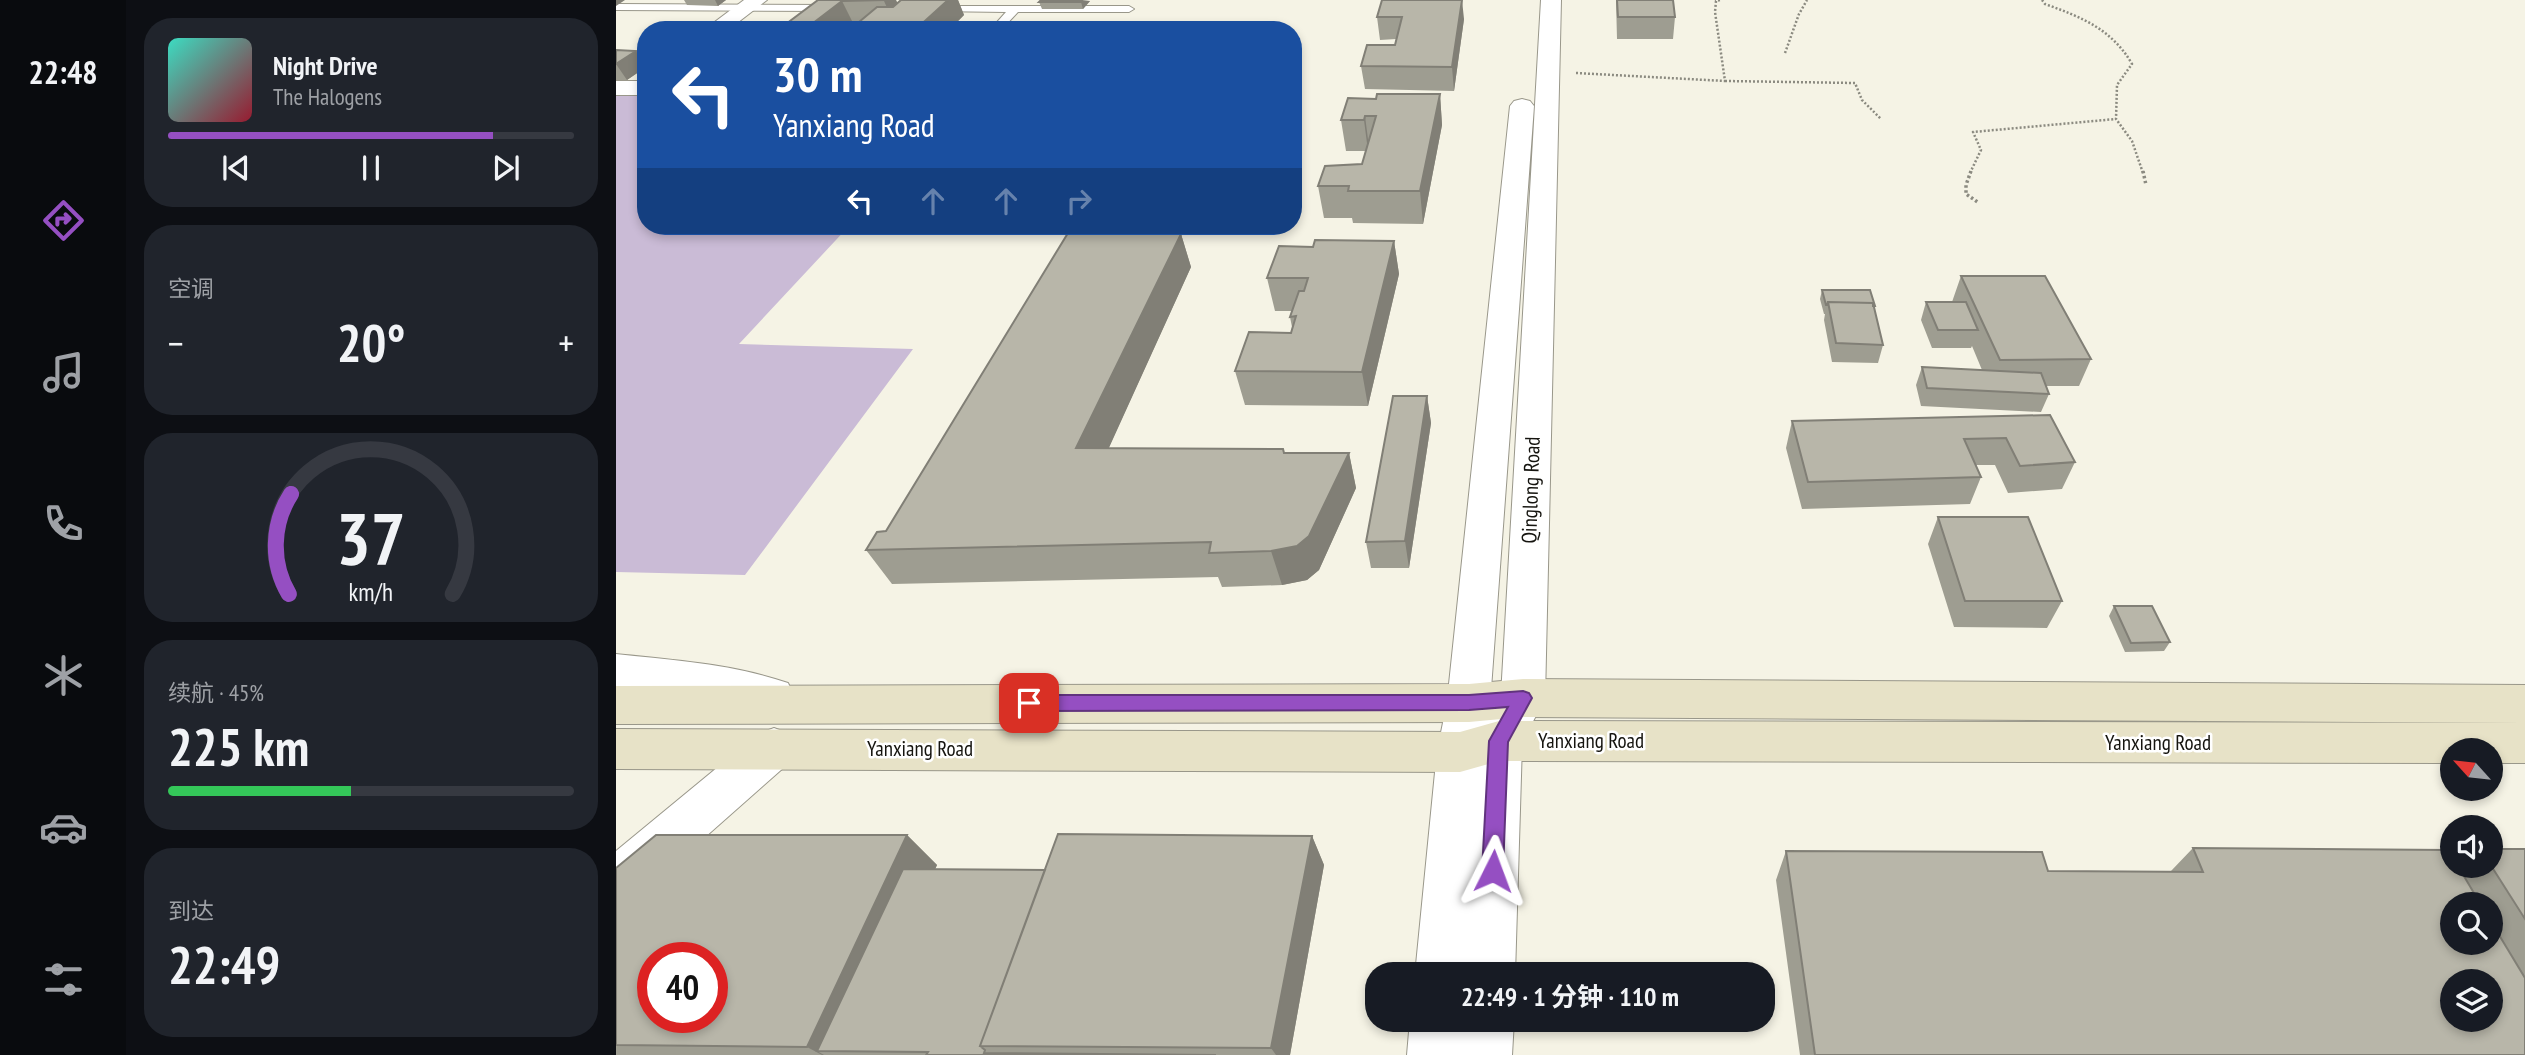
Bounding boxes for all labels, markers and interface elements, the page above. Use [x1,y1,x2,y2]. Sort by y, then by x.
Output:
text: 30 m [773,42,862,106]
text: Night Drive [273,49,378,82]
icon: left [658,49,749,140]
text: 22:48 [28,51,98,93]
text: The Halogens [273,82,382,111]
text: Yanxiang Road [773,104,935,146]
icon: previous [217,149,255,187]
icon: pause [352,149,390,187]
icon: next [487,149,525,187]
icon: left [841,182,879,220]
icon: ahead [914,182,952,220]
icon: ahead [987,182,1025,220]
icon: right [1060,182,1098,220]
icon: directions [39,196,88,245]
text: 空调 [168,274,214,303]
text: 20° [337,309,405,376]
text: − [168,318,184,367]
text: + [558,318,574,367]
icon: music [39,348,88,397]
street label: Qinglong Road [1515,436,1546,544]
text: 37 [336,490,406,584]
icon: phone [39,499,88,548]
text: km/h [349,575,393,607]
icon: climate [39,651,88,700]
pin [999,673,1059,733]
text: 续航 · 45% [168,678,264,707]
icon: arrive [1010,684,1048,722]
text: 225 km [168,713,309,780]
street label: Yanxiang Road [1538,727,1644,754]
street label: Yanxiang Road [2105,729,2211,756]
street label: Yanxiang Road [867,735,973,762]
north arrow [2440,738,2502,802]
map controls [2440,738,2503,1032]
icon: car [39,803,88,852]
button: sound [2440,815,2503,878]
position arrow [1456,834,1530,908]
button: search [2440,892,2503,955]
text: 到达 [168,896,214,925]
text: 22:49 [168,931,280,998]
speed limit sign: 40 [637,942,728,1033]
icon: filters [39,955,88,1004]
button: layers [2440,969,2503,1032]
text: 22:49 · 1 分钟 · 110 m [1461,980,1679,1013]

